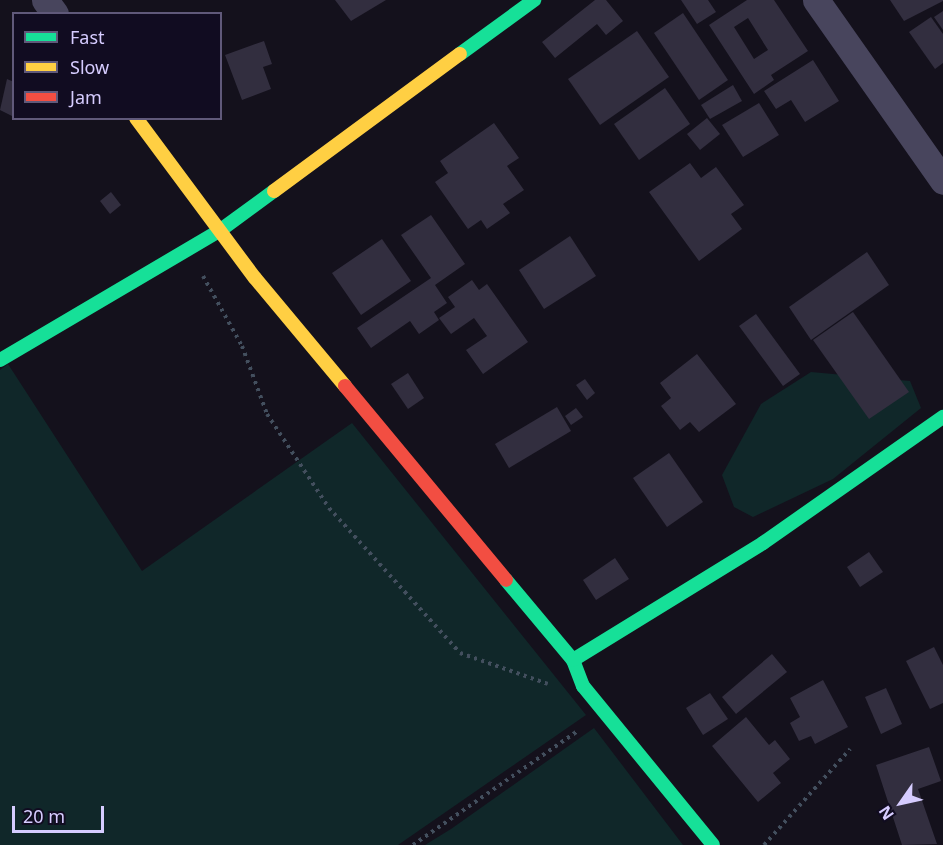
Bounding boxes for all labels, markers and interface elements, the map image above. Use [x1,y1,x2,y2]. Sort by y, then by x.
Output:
legend [12,12,222,120]
text: Fast [70,25,105,49]
text: Slow [70,55,109,79]
text: Jam [70,85,102,109]
north arrow [871,773,931,833]
scale bar [15,794,106,832]
text: N [873,802,899,825]
text: 20 m [23,804,65,828]

